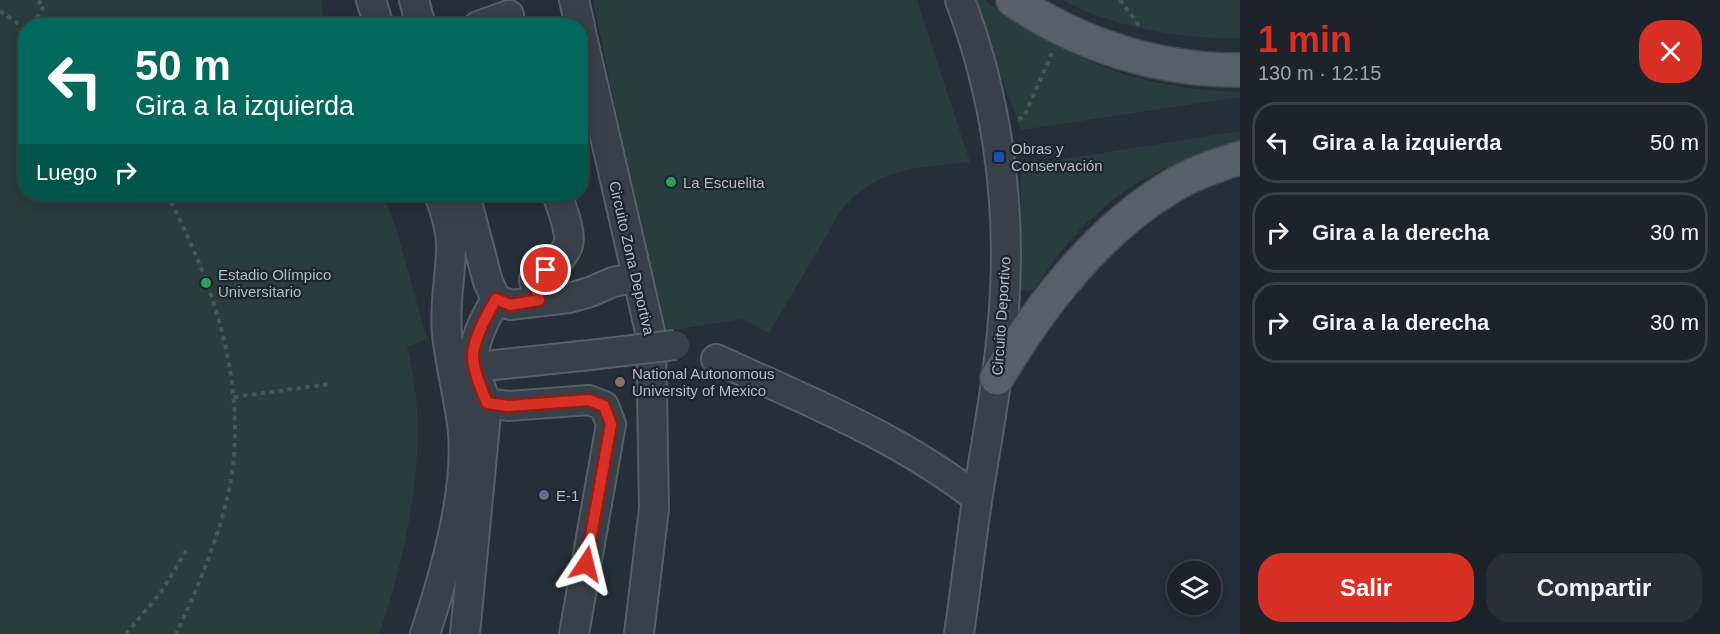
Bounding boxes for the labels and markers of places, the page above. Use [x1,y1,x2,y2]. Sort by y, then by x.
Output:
place label: Obras y Conservación [1011,140,1103,174]
marker: Obras y Conservación [992,150,1006,164]
place label: La Escuelita [683,174,765,191]
marker: La Escuelita [664,175,678,189]
pin [520,244,571,295]
place label: Estadio Olímpico Universitario [218,266,331,300]
marker: Estadio Olímpico Universitario [199,276,213,290]
place label: National Autonomous University of Mexico [632,365,775,399]
marker: National Autonomous University of Mexico [613,375,627,389]
place label: E-1 [556,487,579,504]
marker: E-1 [537,488,551,502]

